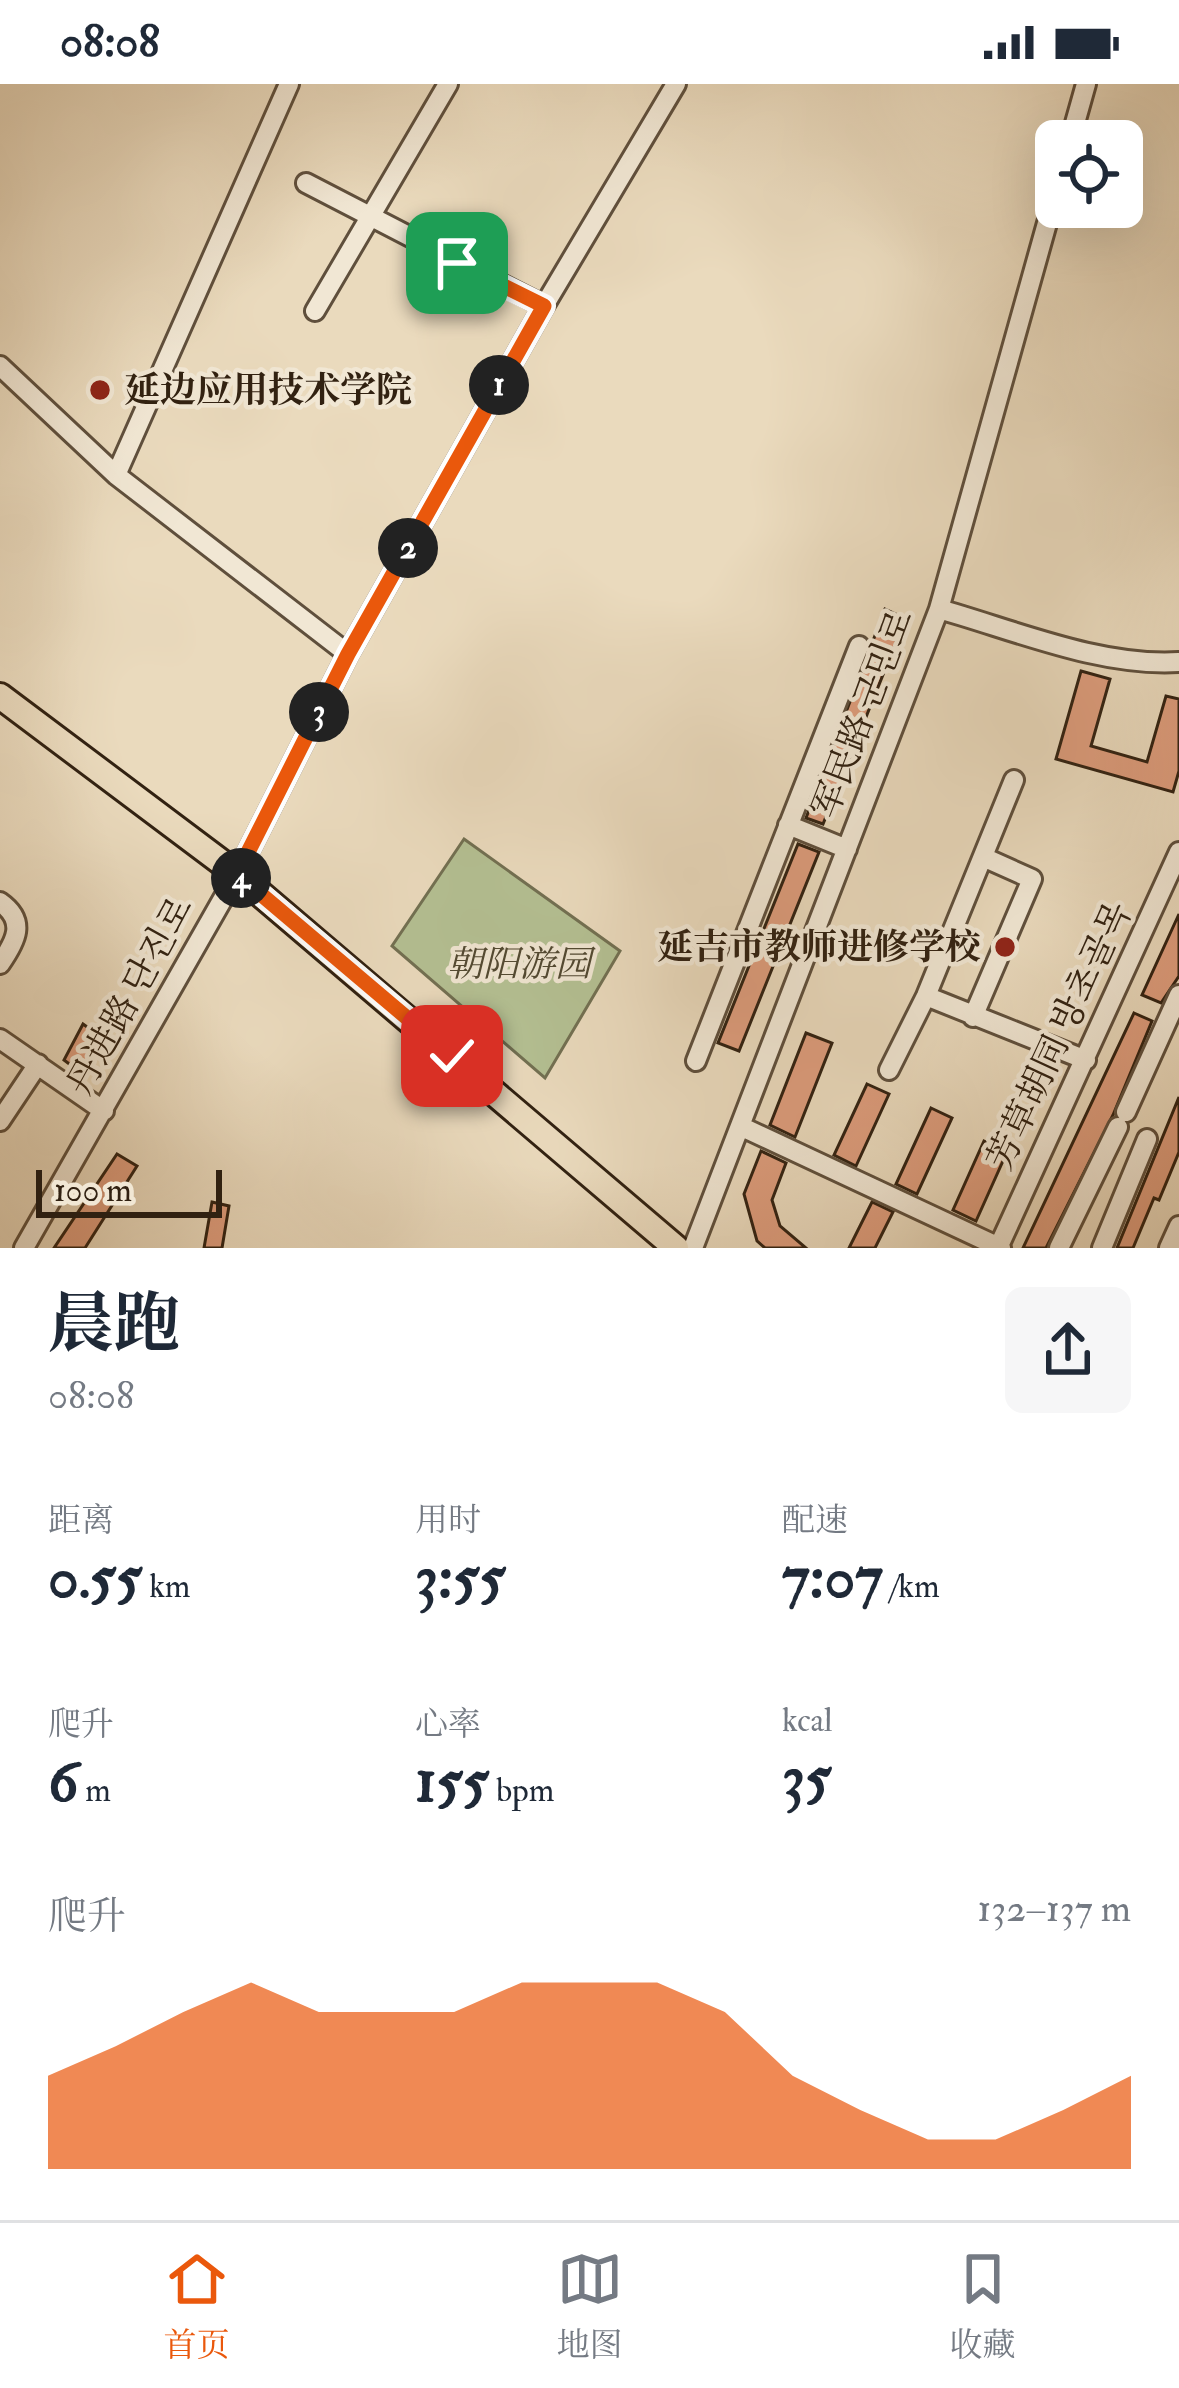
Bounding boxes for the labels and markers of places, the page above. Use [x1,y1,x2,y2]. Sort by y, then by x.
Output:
pin [406,212,508,314]
pin: 1 [469,355,529,415]
place label: 延边应用技术学院 [124,368,412,413]
marker: 延边应用技术学院 [87,377,113,403]
pin: 2 [378,518,438,578]
pin: 3 [289,682,349,742]
pin: 4 [211,848,271,908]
place label: 延吉市教师进修学校 [657,925,981,970]
marker: 延吉市教师进修学校 [992,934,1018,960]
pin [401,1005,503,1107]

